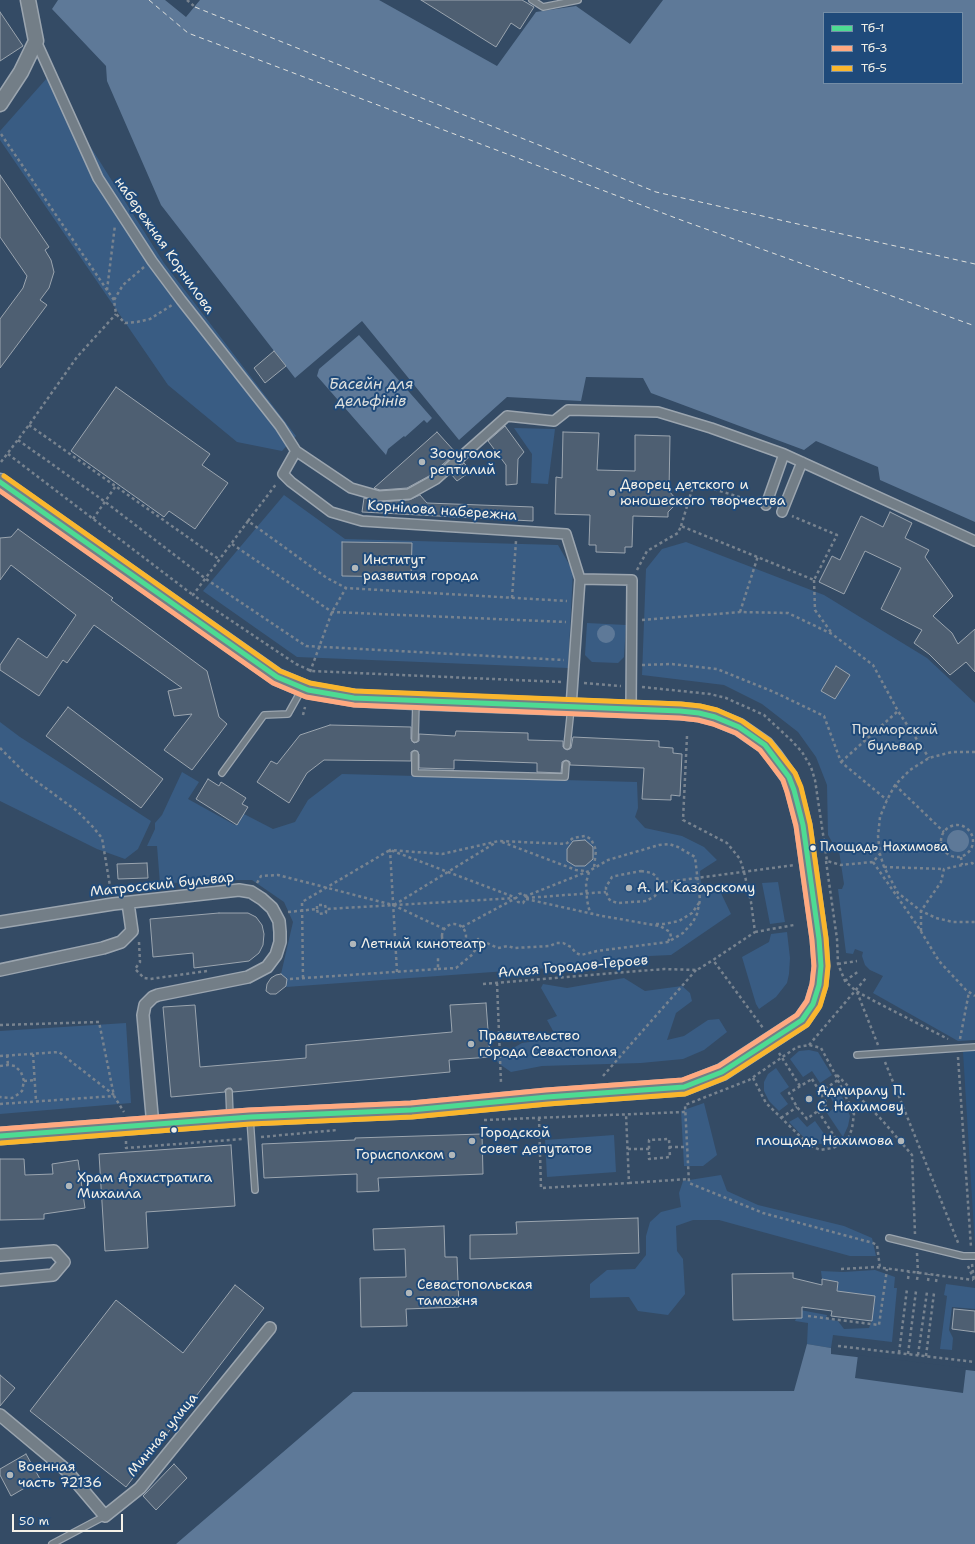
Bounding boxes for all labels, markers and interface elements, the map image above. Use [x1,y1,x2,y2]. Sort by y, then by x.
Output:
legend [823,12,963,84]
text: Тб-1 [861,20,884,36]
text: Тб-3 [861,40,887,56]
text: Тб-5 [861,60,887,76]
street label: набережная Корнилова [110,174,218,318]
water label: Басейн для дельфiнiв [329,376,413,411]
place label: Зооуголок рептилий [430,446,501,478]
marker: Зооуголок рептилий [417,457,427,467]
place label: Дворец детского и юношеского творчества [620,477,785,510]
marker: Дворец детского и юношеского творчества [607,488,617,498]
street label: Корнілова набережна [367,497,517,525]
place label: Институт развития города [363,552,478,584]
marker: Институт развития города [350,563,360,573]
park label: Приморский бульвар [852,722,938,754]
place label: Площадь Нахимова [820,840,948,856]
marker: Площадь Нахимова [808,843,818,853]
street label: Матросский бульвар [89,869,235,901]
place label: А. И. Казарскому [637,880,755,896]
marker: А. И. Казарскому [624,883,634,893]
place label: Летний кинотеатр [361,936,486,952]
marker: Летний кинотеатр [348,939,358,949]
street label: Аллея Городов-Героев [497,952,649,982]
place label: Правительство города Севастополя [479,1028,617,1060]
marker: Правительство города Севастополя [466,1039,476,1049]
place label: Адмиралу П. С. Нахимову [817,1083,906,1116]
marker: Адмиралу П. С. Нахимову [804,1094,814,1104]
unlabelled marker [169,1125,179,1135]
place label: Городской совет депутатов [480,1125,592,1158]
place label: площадь Нахимова [756,1133,893,1149]
marker: Городской совет депутатов [467,1136,477,1146]
marker: площадь Нахимова [896,1136,906,1146]
place label: Горисполком [356,1147,444,1163]
marker: Горисполком [447,1150,457,1160]
place label: Храм Архистратига Михаила [77,1170,212,1202]
marker: Храм Архистратига Михаила [64,1181,74,1191]
place label: Севастопольская таможня [417,1277,533,1310]
marker: Севастопольская таможня [404,1288,414,1298]
street label: Минная улица [124,1390,202,1480]
place label: Военная часть 72136 [18,1459,102,1492]
marker: Военная часть 72136 [5,1470,15,1480]
scale bar [14,1506,125,1532]
text: 50 m [19,1513,49,1529]

